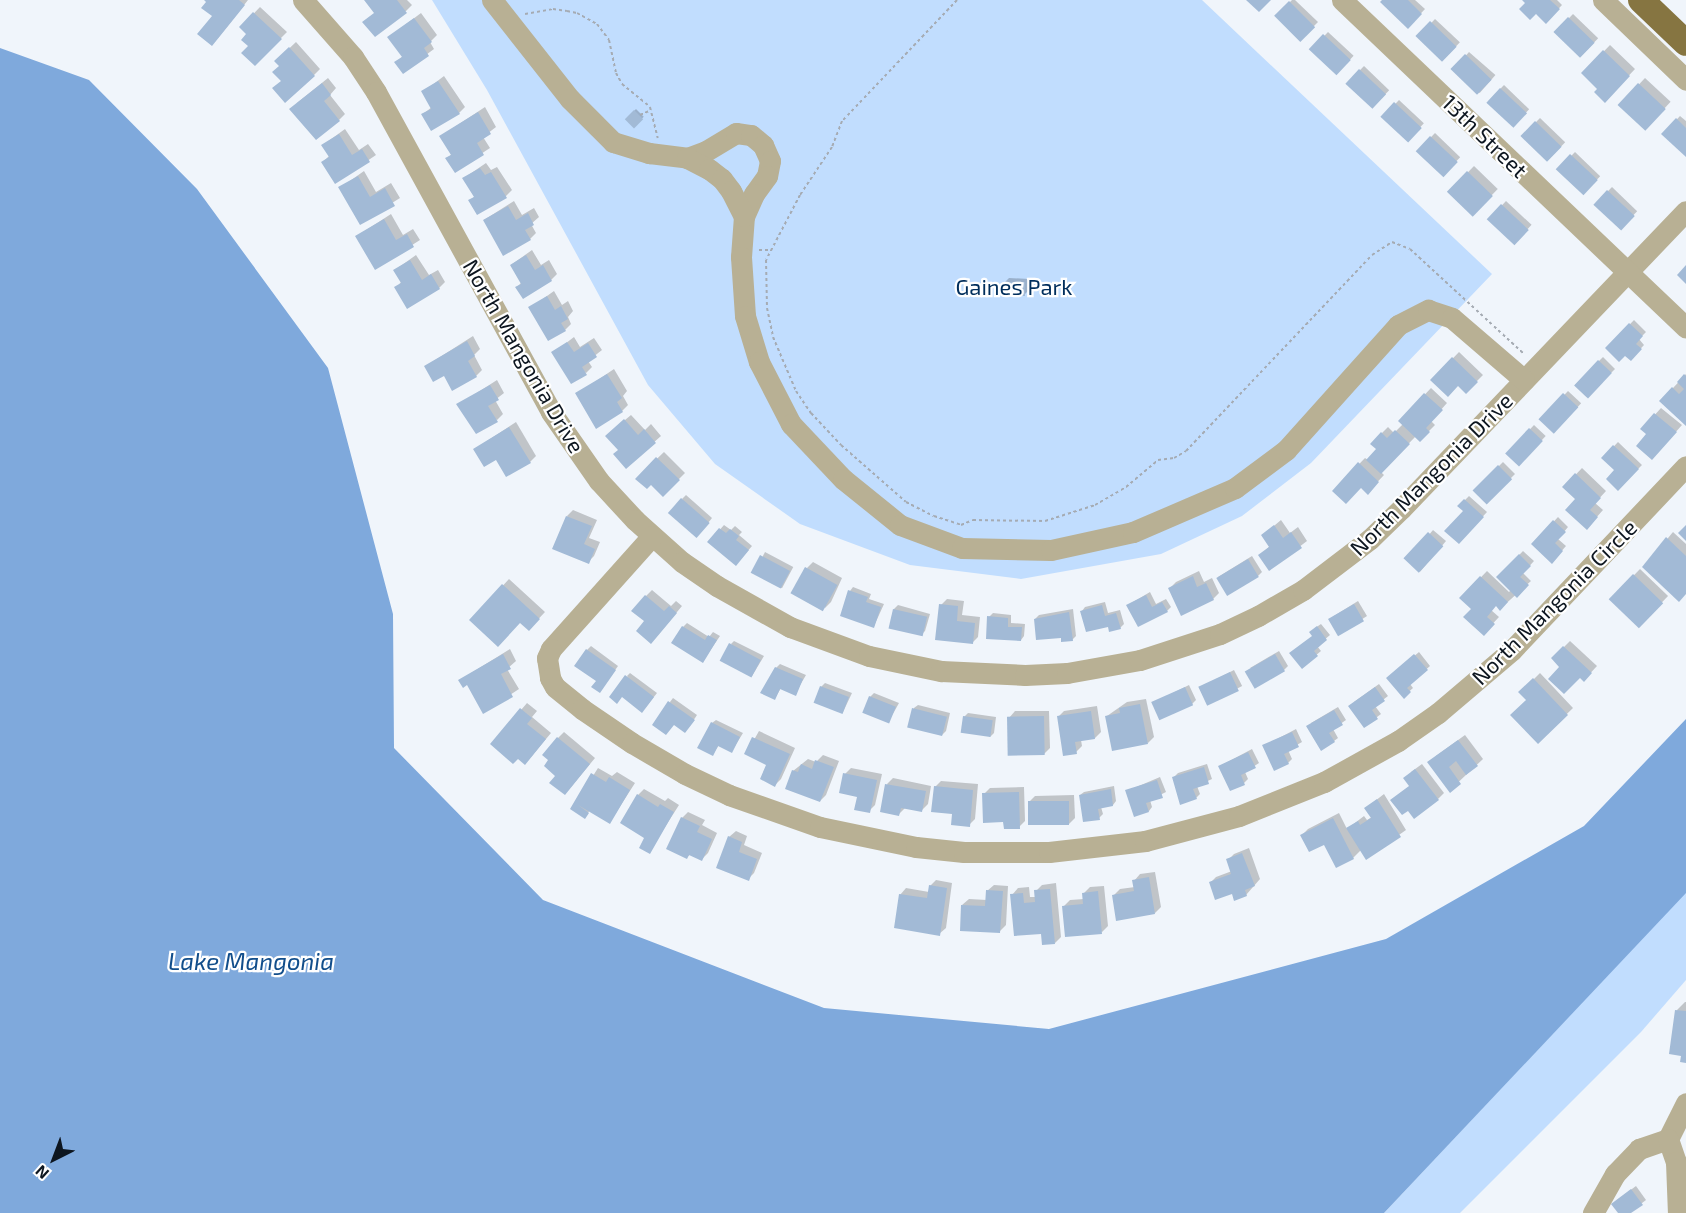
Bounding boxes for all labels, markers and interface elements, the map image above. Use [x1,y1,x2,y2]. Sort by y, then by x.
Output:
street label: 13th Street [1437,89,1533,183]
street label: North Mangonia Drive [458,254,590,458]
park label: Gaines Park [955,274,1073,300]
street label: North Mangonia Drive [1344,387,1518,561]
street label: North Mangonia Circle [1466,514,1642,690]
water label: Lake Mangonia [168,947,334,975]
north arrow [24,1129,84,1189]
text: N [31,1162,52,1184]

